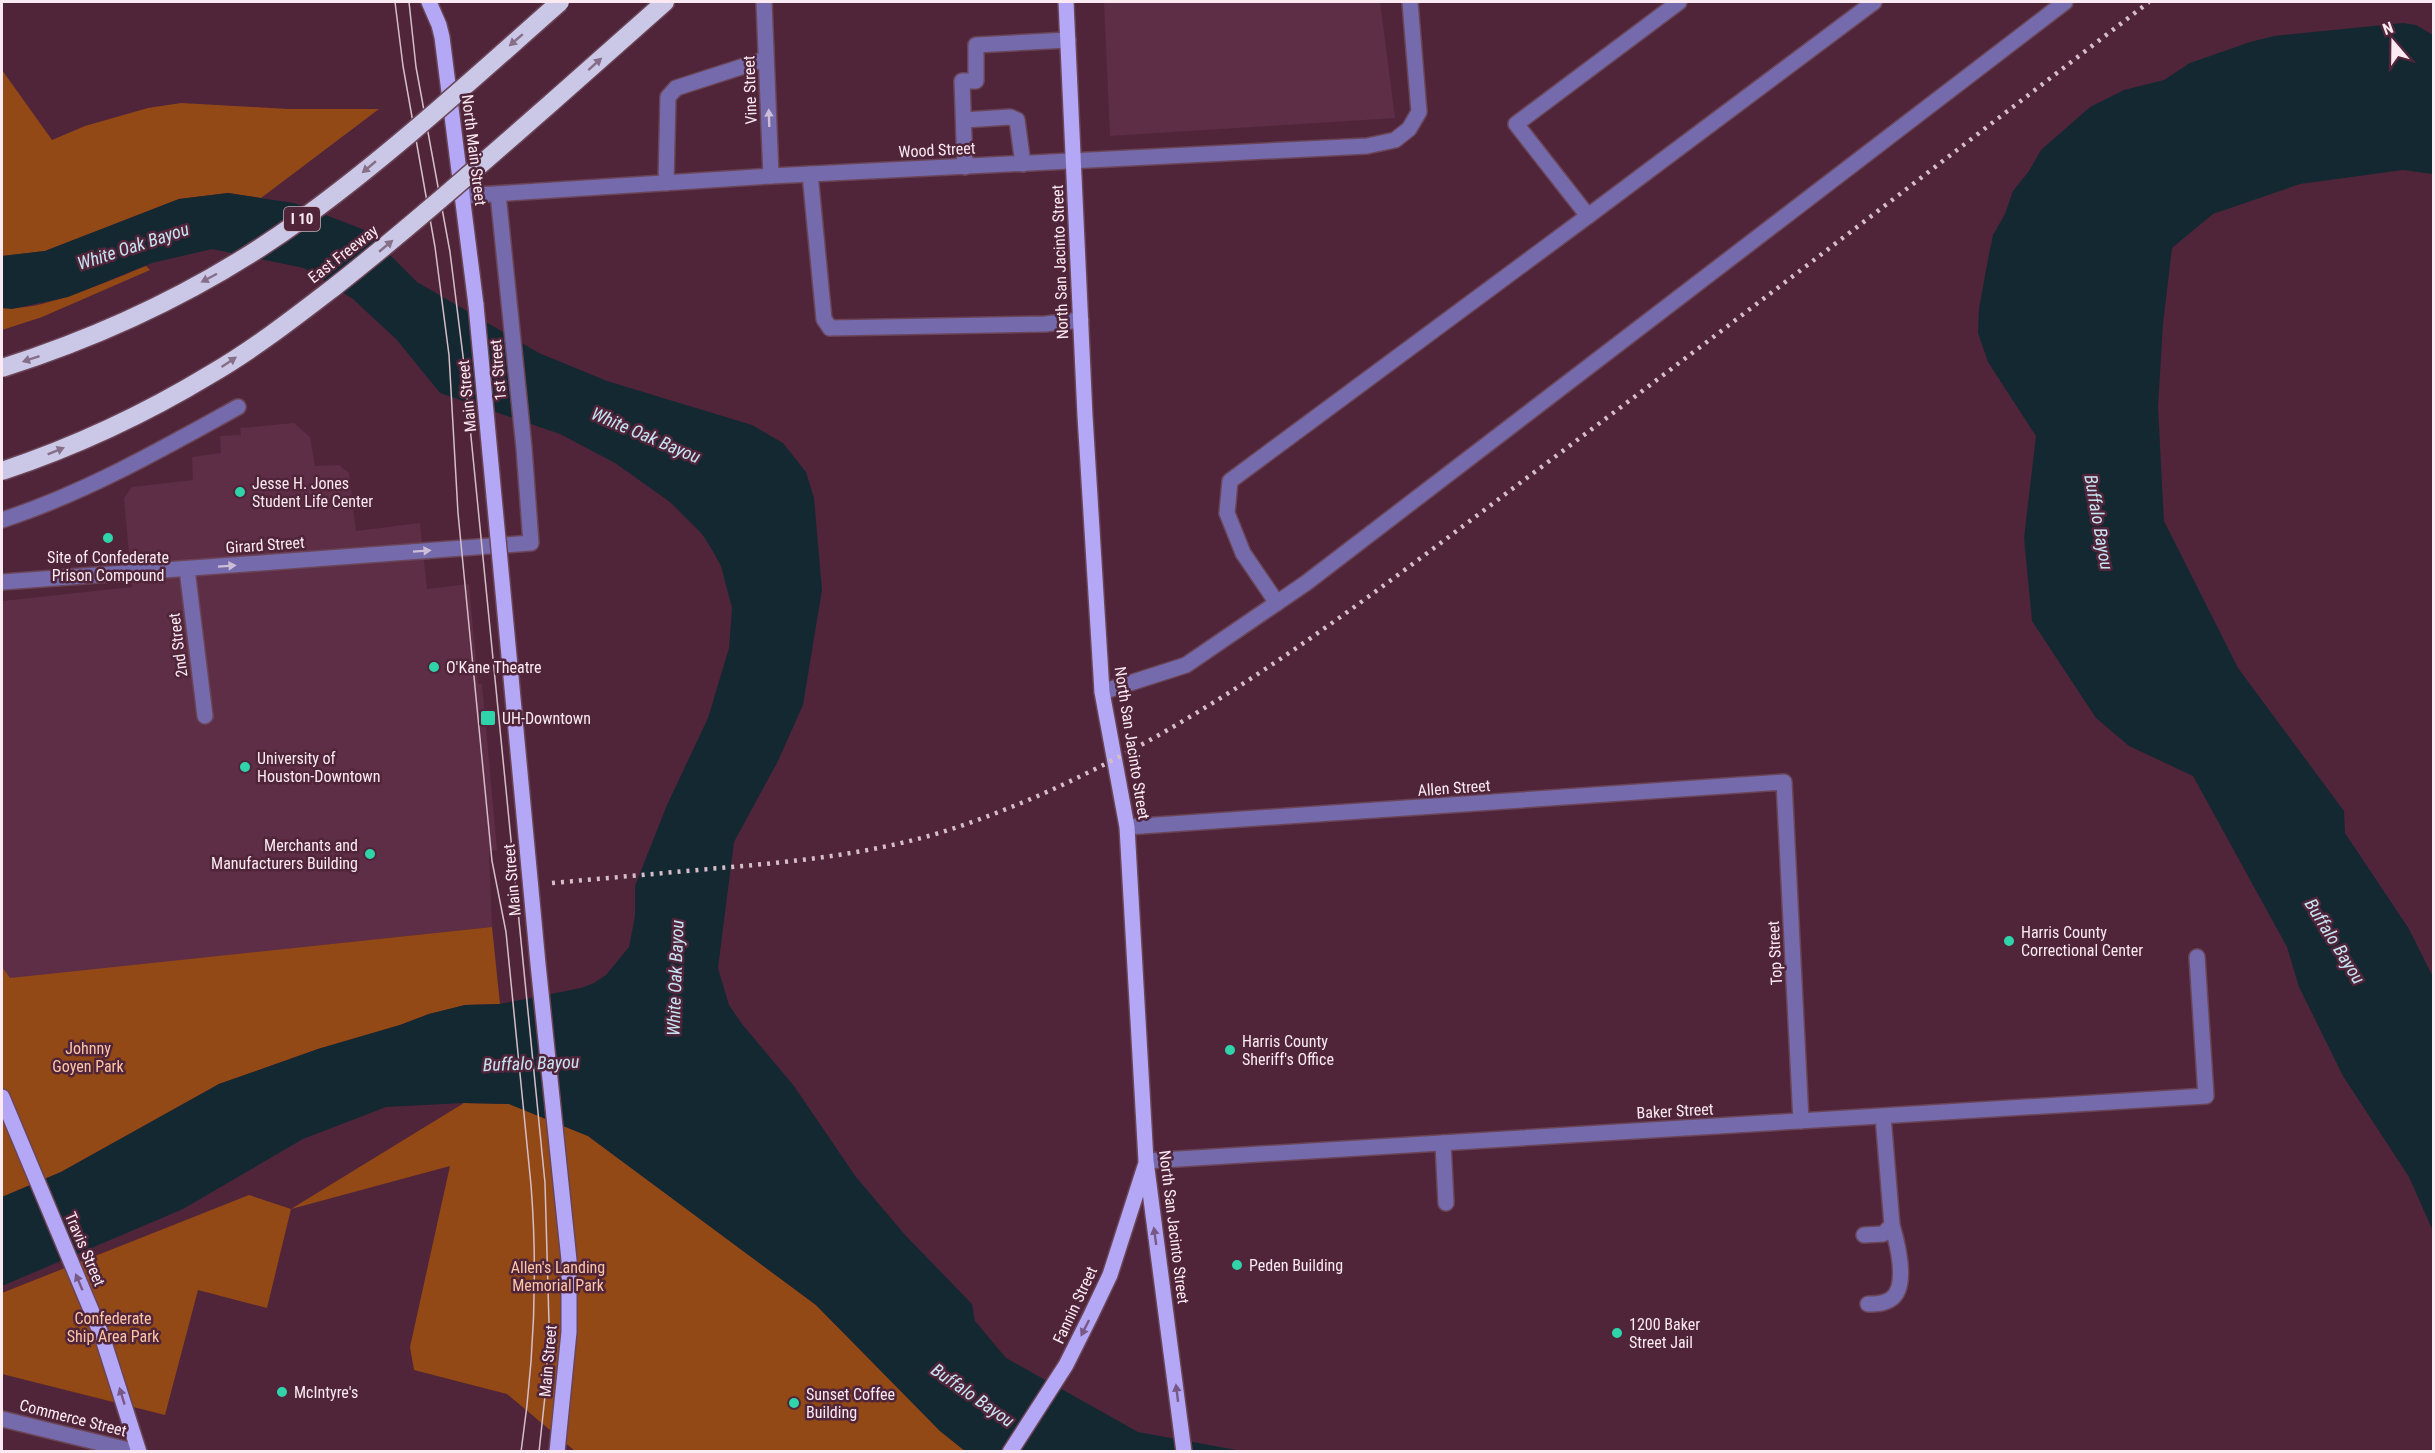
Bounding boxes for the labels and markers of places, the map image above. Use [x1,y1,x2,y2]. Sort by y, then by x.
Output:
place label: Jesse H. Jones Student Life Center [252,474,373,511]
marker: Jesse H. Jones Student Life Center [233,485,247,499]
marker: Site of Confederate Prison Compound [101,531,115,545]
place label: Site of Confederate Prison Compound [47,548,169,585]
place label: O'Kane Theatre [446,658,542,677]
marker: O'Kane Theatre [427,660,441,674]
marker: UH-Downtown [479,709,497,727]
place label: UH-Downtown [502,709,591,728]
place label: University of Houston-Downtown [257,749,380,786]
marker: University of Houston-Downtown [238,760,252,774]
place label: Merchants and Manufacturers Building [211,836,358,873]
marker: Merchants and Manufacturers Building [363,847,377,861]
place label: Harris County Correctional Center [2021,923,2143,960]
marker: Harris County Correctional Center [2002,934,2016,948]
place label: Harris County Sheriff's Office [1242,1032,1334,1069]
marker: Harris County Sheriff's Office [1223,1043,1237,1057]
place label: Peden Building [1249,1256,1343,1275]
marker: Peden Building [1230,1258,1244,1272]
place label: 1200 Baker Street Jail [1629,1315,1700,1352]
marker: 1200 Baker Street Jail [1610,1326,1624,1340]
place label: McIntyre's [294,1383,358,1402]
marker: McIntyre's [275,1385,289,1399]
place label: Sunset Coffee Building [806,1385,895,1422]
marker: Sunset Coffee Building [787,1396,801,1410]

